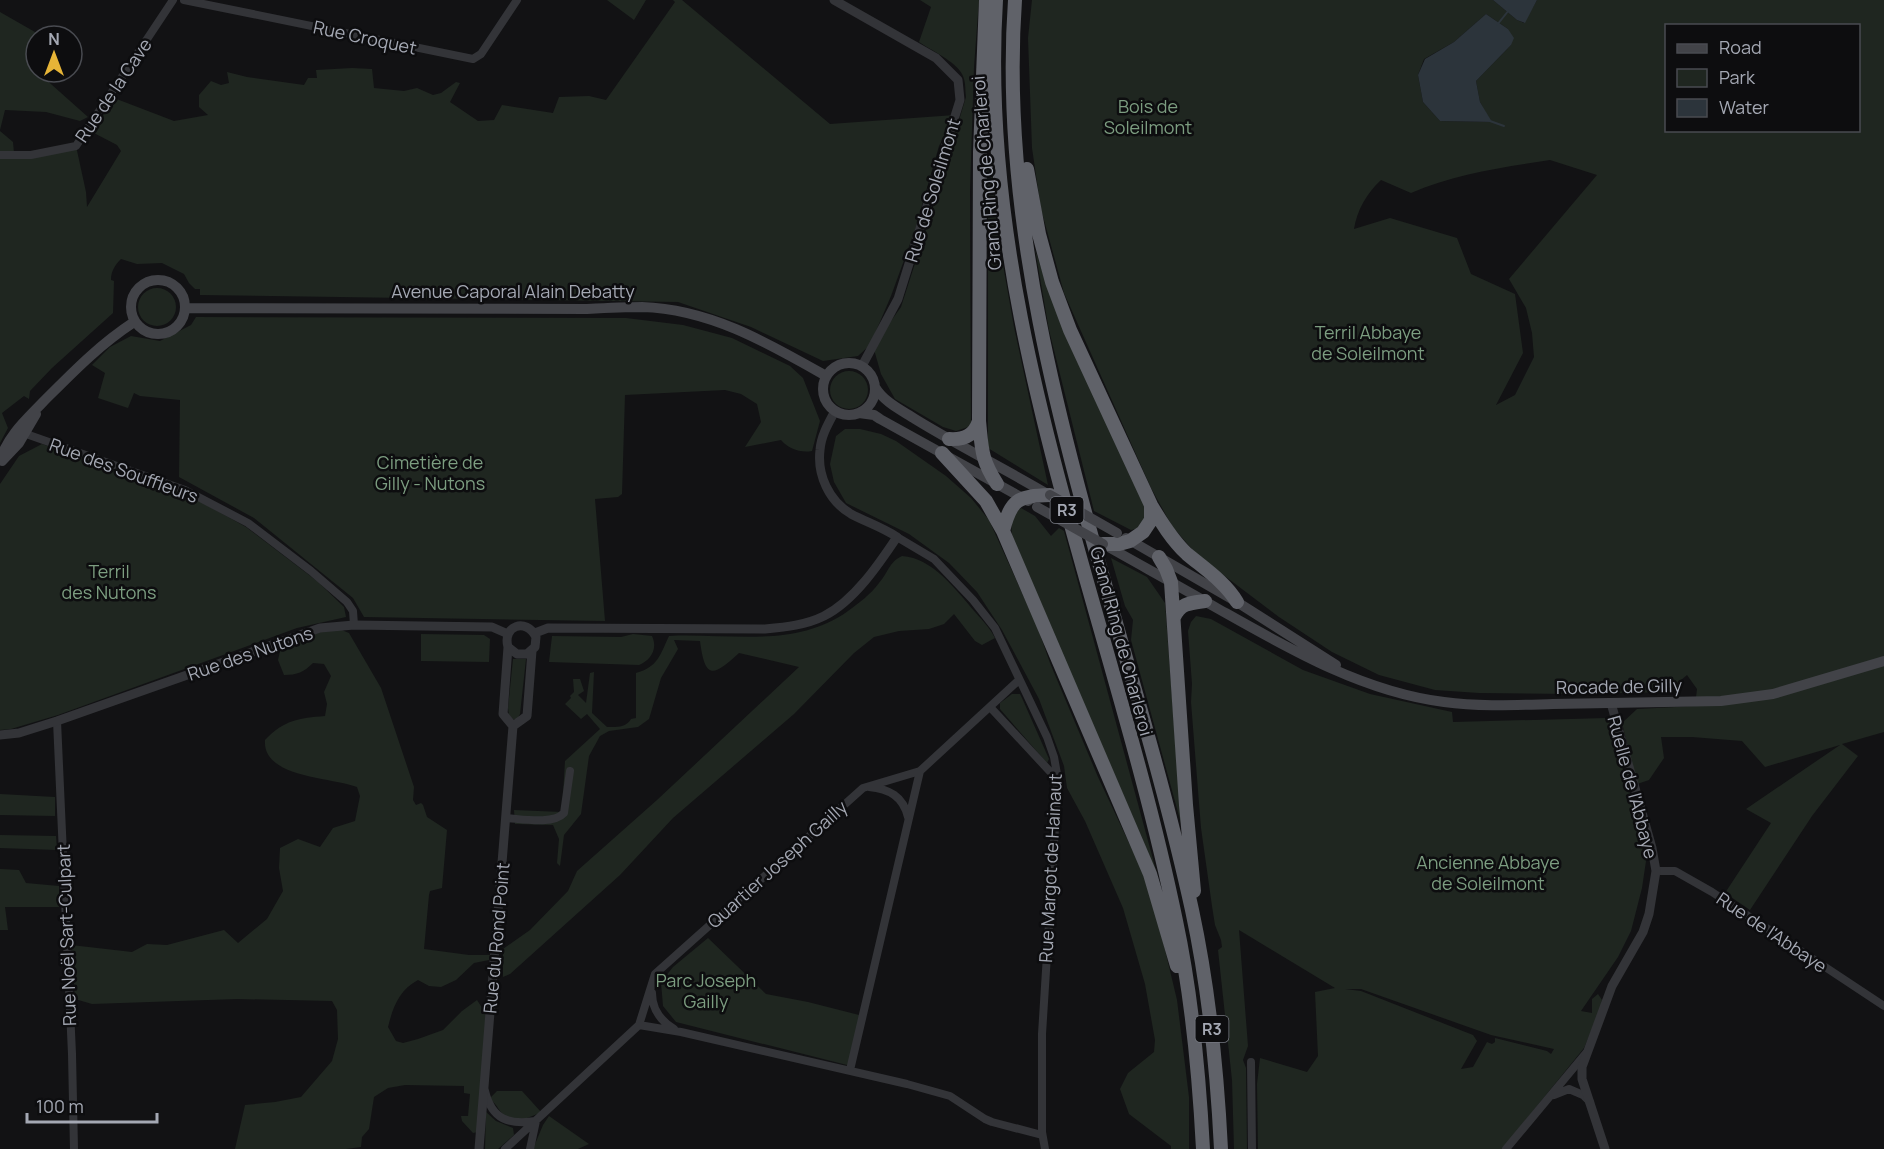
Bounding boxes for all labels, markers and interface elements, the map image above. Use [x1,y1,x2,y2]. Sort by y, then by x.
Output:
street label: Rue Croquet [311,14,419,60]
north arrow [24,24,84,84]
legend [1665,24,1860,132]
text: N [48,28,60,50]
street label: Rue de la Cave [69,33,157,147]
text: Road [1719,35,1762,59]
text: Park [1719,65,1756,89]
street label: Grand Ring de Charleroi [966,75,1006,271]
park label: Bois de Soleilmont [1104,94,1192,139]
text: Water [1719,95,1769,119]
street label: Rue de Soleilmont [899,115,965,265]
street label: Avenue Caporal Alain Debatty [391,279,635,303]
park label: Terril Abbaye de Soleilmont [1311,320,1425,365]
street label: Rue des Souffleurs [46,432,202,508]
park label: Cimetière de Gilly - Nutons [375,450,485,495]
road number: R3 [1050,497,1084,523]
street label: Grand Ring de Charleroi [1085,544,1159,738]
park label: Terril des Nutons [62,559,156,604]
street label: Rue des Nutons [184,620,316,686]
street label: Rocade de Gilly [1556,673,1683,699]
street label: Ruelle de l'Abbaye [1602,713,1664,861]
street label: Rue Margot de Hainaut [1033,773,1067,963]
street label: Quartier Joseph Gailly [702,794,852,933]
street label: Rue Noël Sart-Culpart [51,844,81,1026]
park label: Ancienne Abbaye de Soleilmont [1416,850,1560,895]
street label: Rue du Rond Point [477,861,515,1015]
street label: Rue de l'Abbaye [1712,886,1832,978]
park label: Parc Joseph Gailly [656,968,756,1013]
road number: R3 [1196,1016,1228,1042]
scale bar [27,1086,158,1124]
text: 100 m [36,1094,84,1118]

